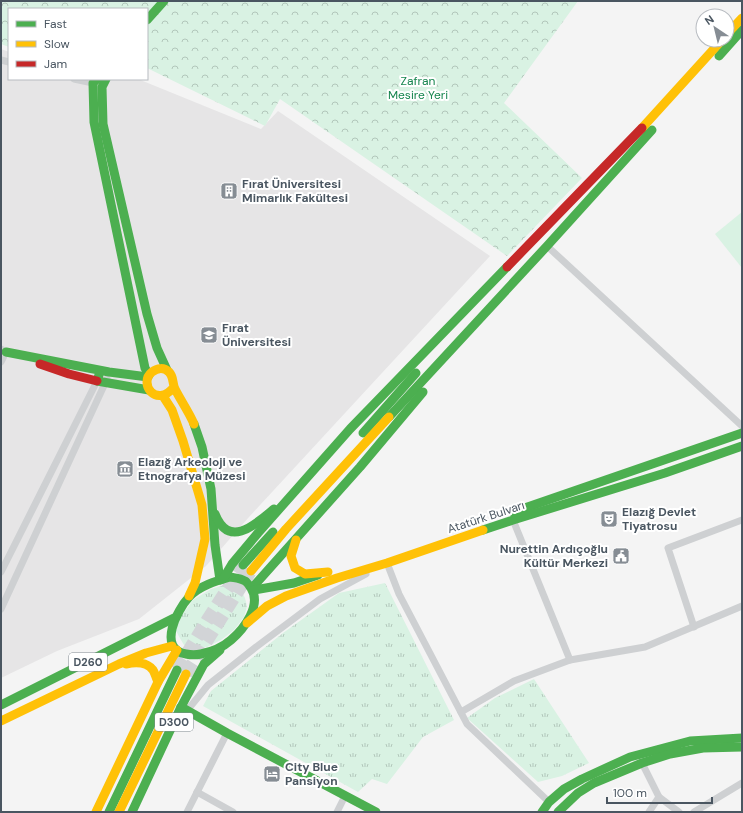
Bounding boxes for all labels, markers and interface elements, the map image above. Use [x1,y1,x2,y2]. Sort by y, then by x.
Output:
legend [8,8,148,80]
north arrow [695,8,735,48]
text: N [702,12,717,28]
text: Fast [44,16,67,32]
text: Slow [44,36,70,52]
text: Jam [44,56,67,72]
park label: Zafran Mesire Yeri [388,73,448,103]
place label: Fırat Üniversitesi Mimarlık Fakültesi [242,176,348,206]
building icon: Fırat Üniversitesi Mimarlık Fakültesi [219,181,239,201]
place label: Fırat Üniversitesi [222,320,291,350]
school or university icon: Fırat Üniversitesi [199,325,219,345]
place label: Elazığ Arkeoloji ve Etnografya Müzesi [138,454,245,484]
museum icon: Elazığ Arkeoloji ve Etnografya Müzesi [115,459,135,479]
street label: Atatürk Bulvarı [445,497,527,537]
place label: Elazığ Devlet Tiyatrosu [622,504,696,534]
theatre icon: Elazığ Devlet Tiyatrosu [599,509,619,529]
place label: Nurettin Ardıçoğlu Kültür Merkezi [500,541,608,571]
public building icon: Nurettin Ardıçoğlu Kültür Merkezi [611,546,631,566]
road number: D260 [69,653,107,671]
road number: D300 [155,713,193,731]
place label: City Blue Pansiyon [285,759,338,789]
hotel icon: City Blue Pansiyon [262,764,282,784]
scale bar [607,779,712,805]
text: 100 m [613,785,647,801]

